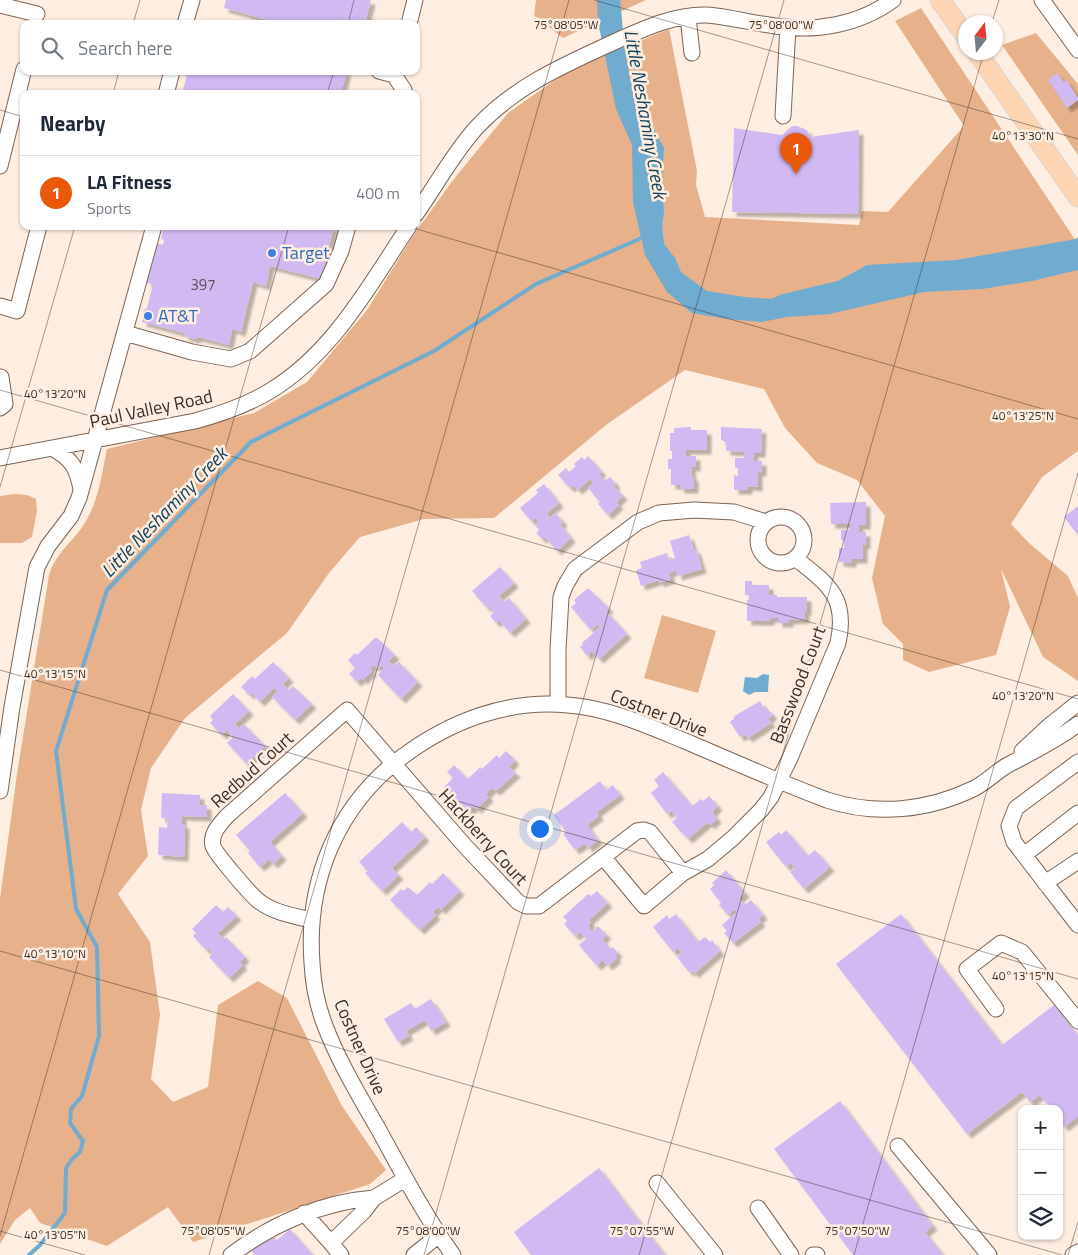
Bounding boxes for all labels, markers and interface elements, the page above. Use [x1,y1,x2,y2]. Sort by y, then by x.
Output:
text: 75°08'05"W [534,15,599,34]
text: 75°08'00"W [749,15,814,34]
north arrow [958,15,1003,60]
search box [20,20,420,75]
water label: Little Neshaminy Creek [617,27,676,203]
text: Search here [78,33,172,62]
icon: search [38,34,66,62]
text: Nearby [40,107,105,139]
text: 40°13'30"N [992,126,1054,145]
pin: 1 [780,133,812,174]
text: LA Fitness [87,167,172,196]
text: 1 [52,181,60,205]
text: 400 m [356,181,400,205]
text: Sports [87,196,131,220]
place label: Target [282,239,330,266]
marker: Target [266,247,278,259]
house number: 397 [190,273,216,296]
place label: AT&T [158,302,199,329]
marker: AT&T [142,310,154,322]
street label: Paul Valley Road [87,382,215,435]
text: 40°13'20"N [24,384,86,403]
text: 40°13'25"N [992,406,1054,425]
water label: Little Neshaminy Creek [94,438,235,583]
street label: Basswood Court [763,621,833,748]
text: 40°13'15"N [24,664,86,683]
street label: Costner Drive [607,682,712,743]
text: 40°13'20"N [992,686,1054,705]
street label: Redbud Court [204,725,300,814]
street label: Hackberry Court [432,782,535,892]
your location [527,816,553,842]
text: 40°13'10"N [24,944,86,963]
text: 40°13'15"N [992,966,1054,985]
street label: Costner Drive [327,995,394,1099]
map controls [1018,1105,1063,1240]
button: + [1018,1105,1063,1150]
button: − [1018,1150,1063,1195]
button: layers [1018,1195,1063,1240]
text: 75°08'05"W [181,1221,246,1240]
text: 75°08'00"W [396,1221,461,1240]
text: 75°07'55"W [610,1221,675,1240]
text: 75°07'50"W [825,1221,890,1240]
text: 40°13'05"N [24,1225,86,1244]

